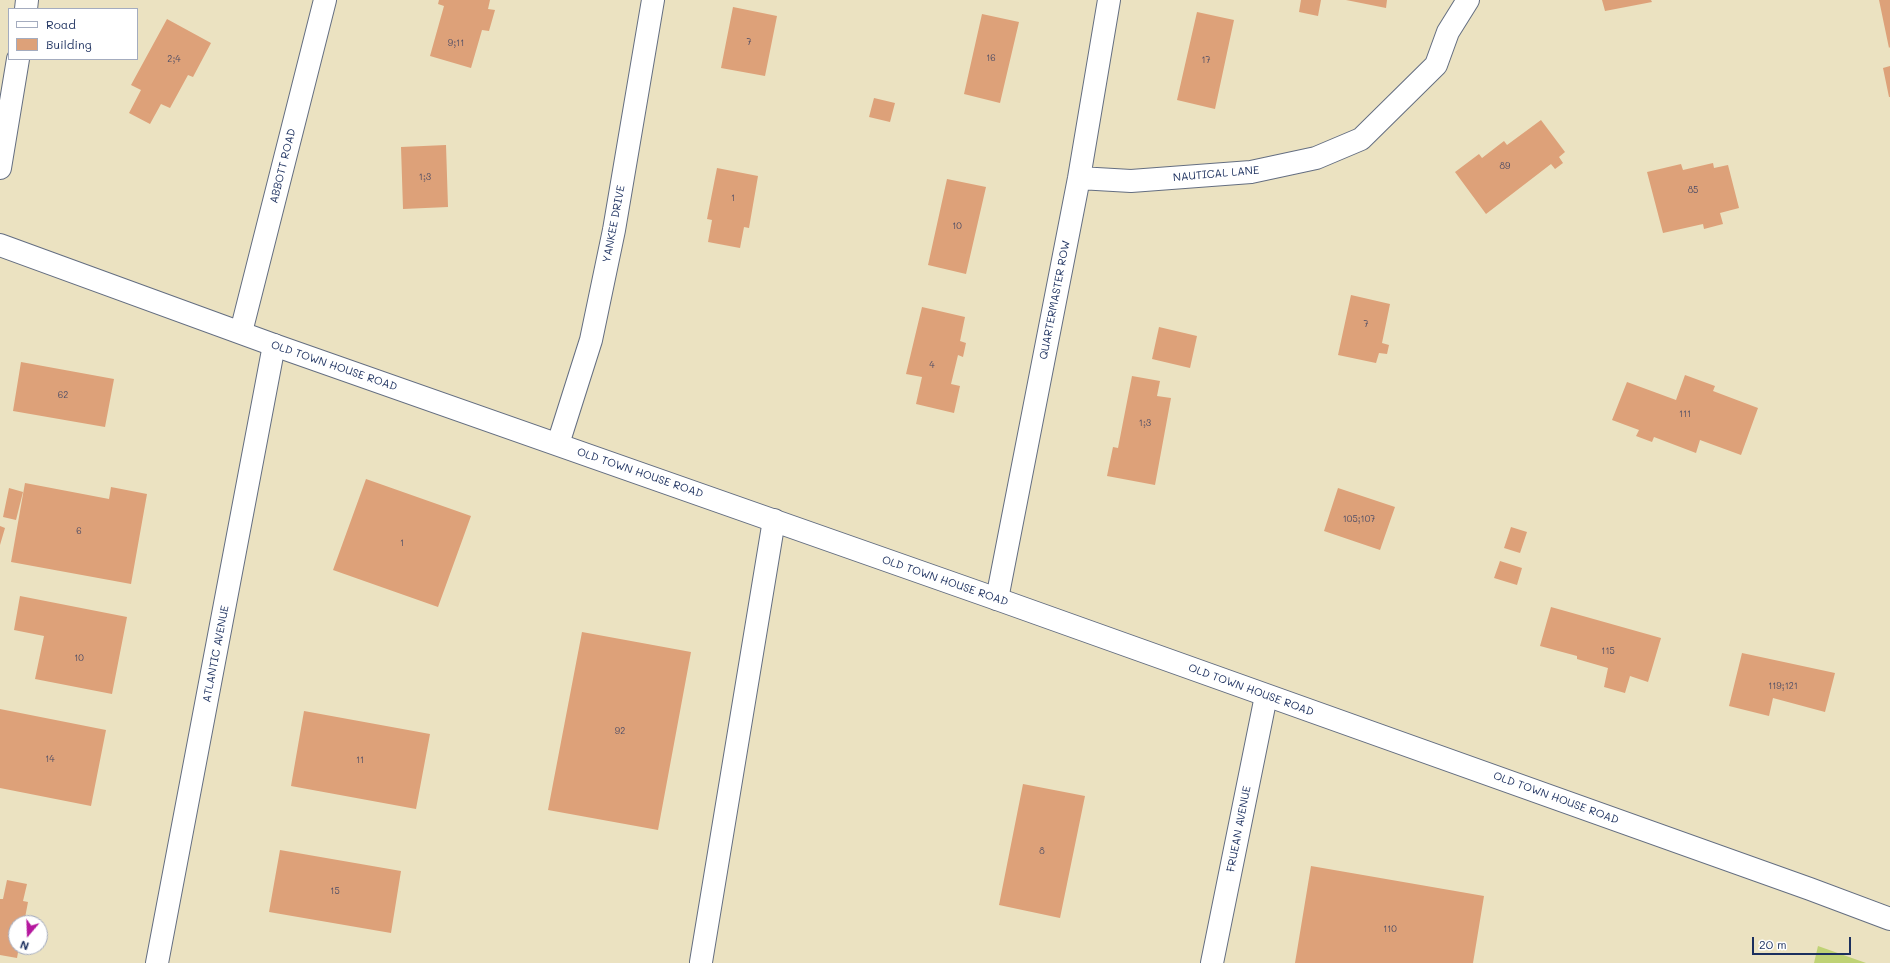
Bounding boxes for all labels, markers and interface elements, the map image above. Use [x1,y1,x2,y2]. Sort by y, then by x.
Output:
legend [8,8,138,60]
text: Road [46,16,76,32]
text: Building [46,36,92,52]
house number: 7 [746,37,752,47]
house number: 9;11 [448,38,464,48]
house number: 16 [986,53,996,63]
house number: 2;4 [167,54,181,64]
house number: 17 [1201,55,1211,65]
street label: ABBOTT ROAD [267,127,299,205]
house number: 89 [1500,161,1510,171]
street label: NAUTICAL LANE [1172,164,1260,184]
house number: 1;3 [419,172,431,182]
street label: YANKEE DRIVE [600,184,628,264]
house number: 85 [1688,185,1698,195]
house number: 1 [731,193,735,203]
house number: 10 [952,221,962,231]
street label: QUARTERMASTER ROW [1037,239,1073,361]
house number: 7 [1363,319,1369,329]
street label: OLD TOWN HOUSE ROAD [269,338,399,394]
house number: 4 [929,360,935,370]
house number: 62 [58,390,68,400]
house number: 111 [1679,409,1691,419]
house number: 1;3 [1139,418,1151,428]
street label: OLD TOWN HOUSE ROAD [575,445,705,501]
house number: 105;107 [1343,514,1375,524]
house number: 6 [76,526,82,536]
house number: 1 [400,538,404,548]
street label: OLD TOWN HOUSE ROAD [880,553,1010,609]
street label: ATLANTIC AVENUE [200,604,232,704]
house number: 115 [1601,646,1615,656]
house number: 10 [74,653,84,663]
street label: OLD TOWN HOUSE ROAD [1186,661,1316,719]
house number: 119;121 [1768,681,1798,691]
house number: 92 [615,726,625,736]
house number: 14 [45,754,55,764]
house number: 11 [356,755,364,765]
street label: OLD TOWN HOUSE ROAD [1491,769,1621,827]
street label: FRUEAN AVENUE [1224,785,1254,873]
house number: 8 [1039,846,1045,856]
house number: 15 [330,886,340,896]
north arrow [8,915,48,955]
house number: 110 [1383,924,1397,934]
scale bar [1754,929,1853,955]
text: 20 m [1759,936,1787,952]
text: N [18,937,31,954]

